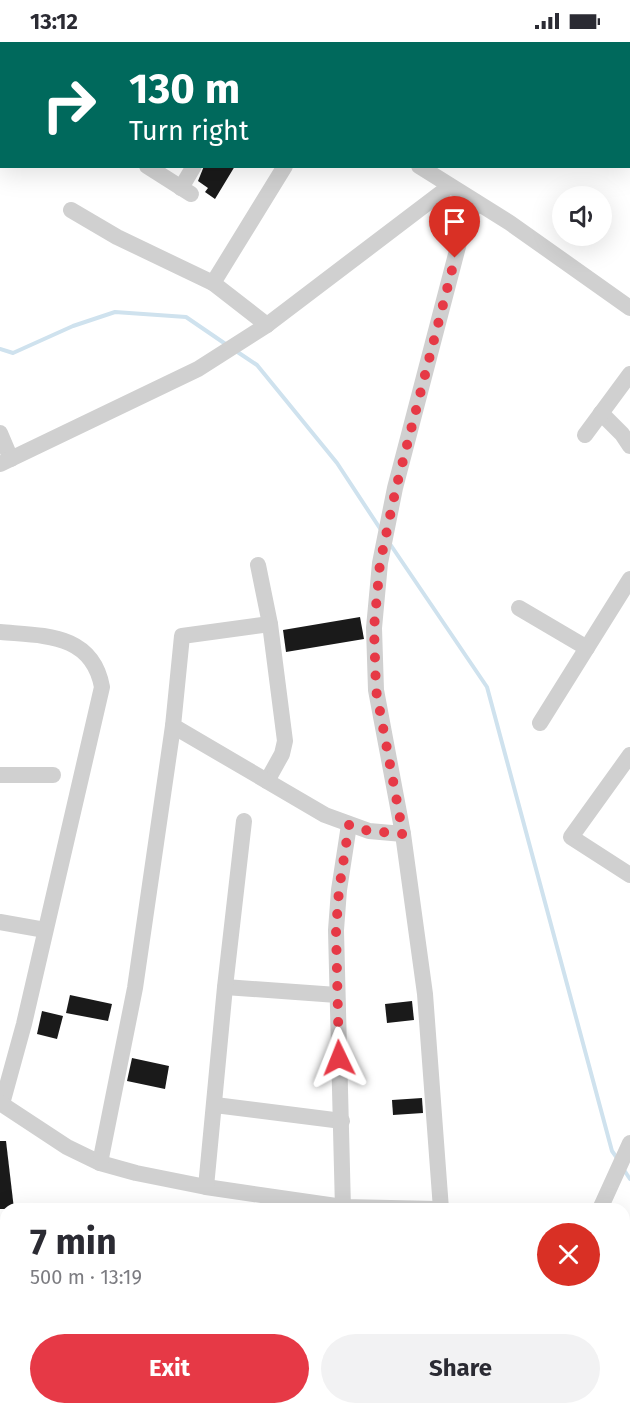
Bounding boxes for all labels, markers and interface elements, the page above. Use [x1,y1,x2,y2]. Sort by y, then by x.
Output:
text: 13:12 [30,8,78,35]
text: 130 m [129,64,240,114]
icon: right [30,66,108,144]
text: Turn right [129,115,249,147]
map controls [552,186,612,246]
button: sound [552,186,612,246]
pin [429,196,480,258]
icon: arrive [438,205,471,238]
position arrow [307,1026,371,1090]
text: 7 min [30,1220,117,1264]
button: close [537,1223,600,1286]
text: 500 m · 13:19 [30,1265,142,1289]
button: Exit [30,1334,309,1403]
button: Share [321,1334,600,1403]

